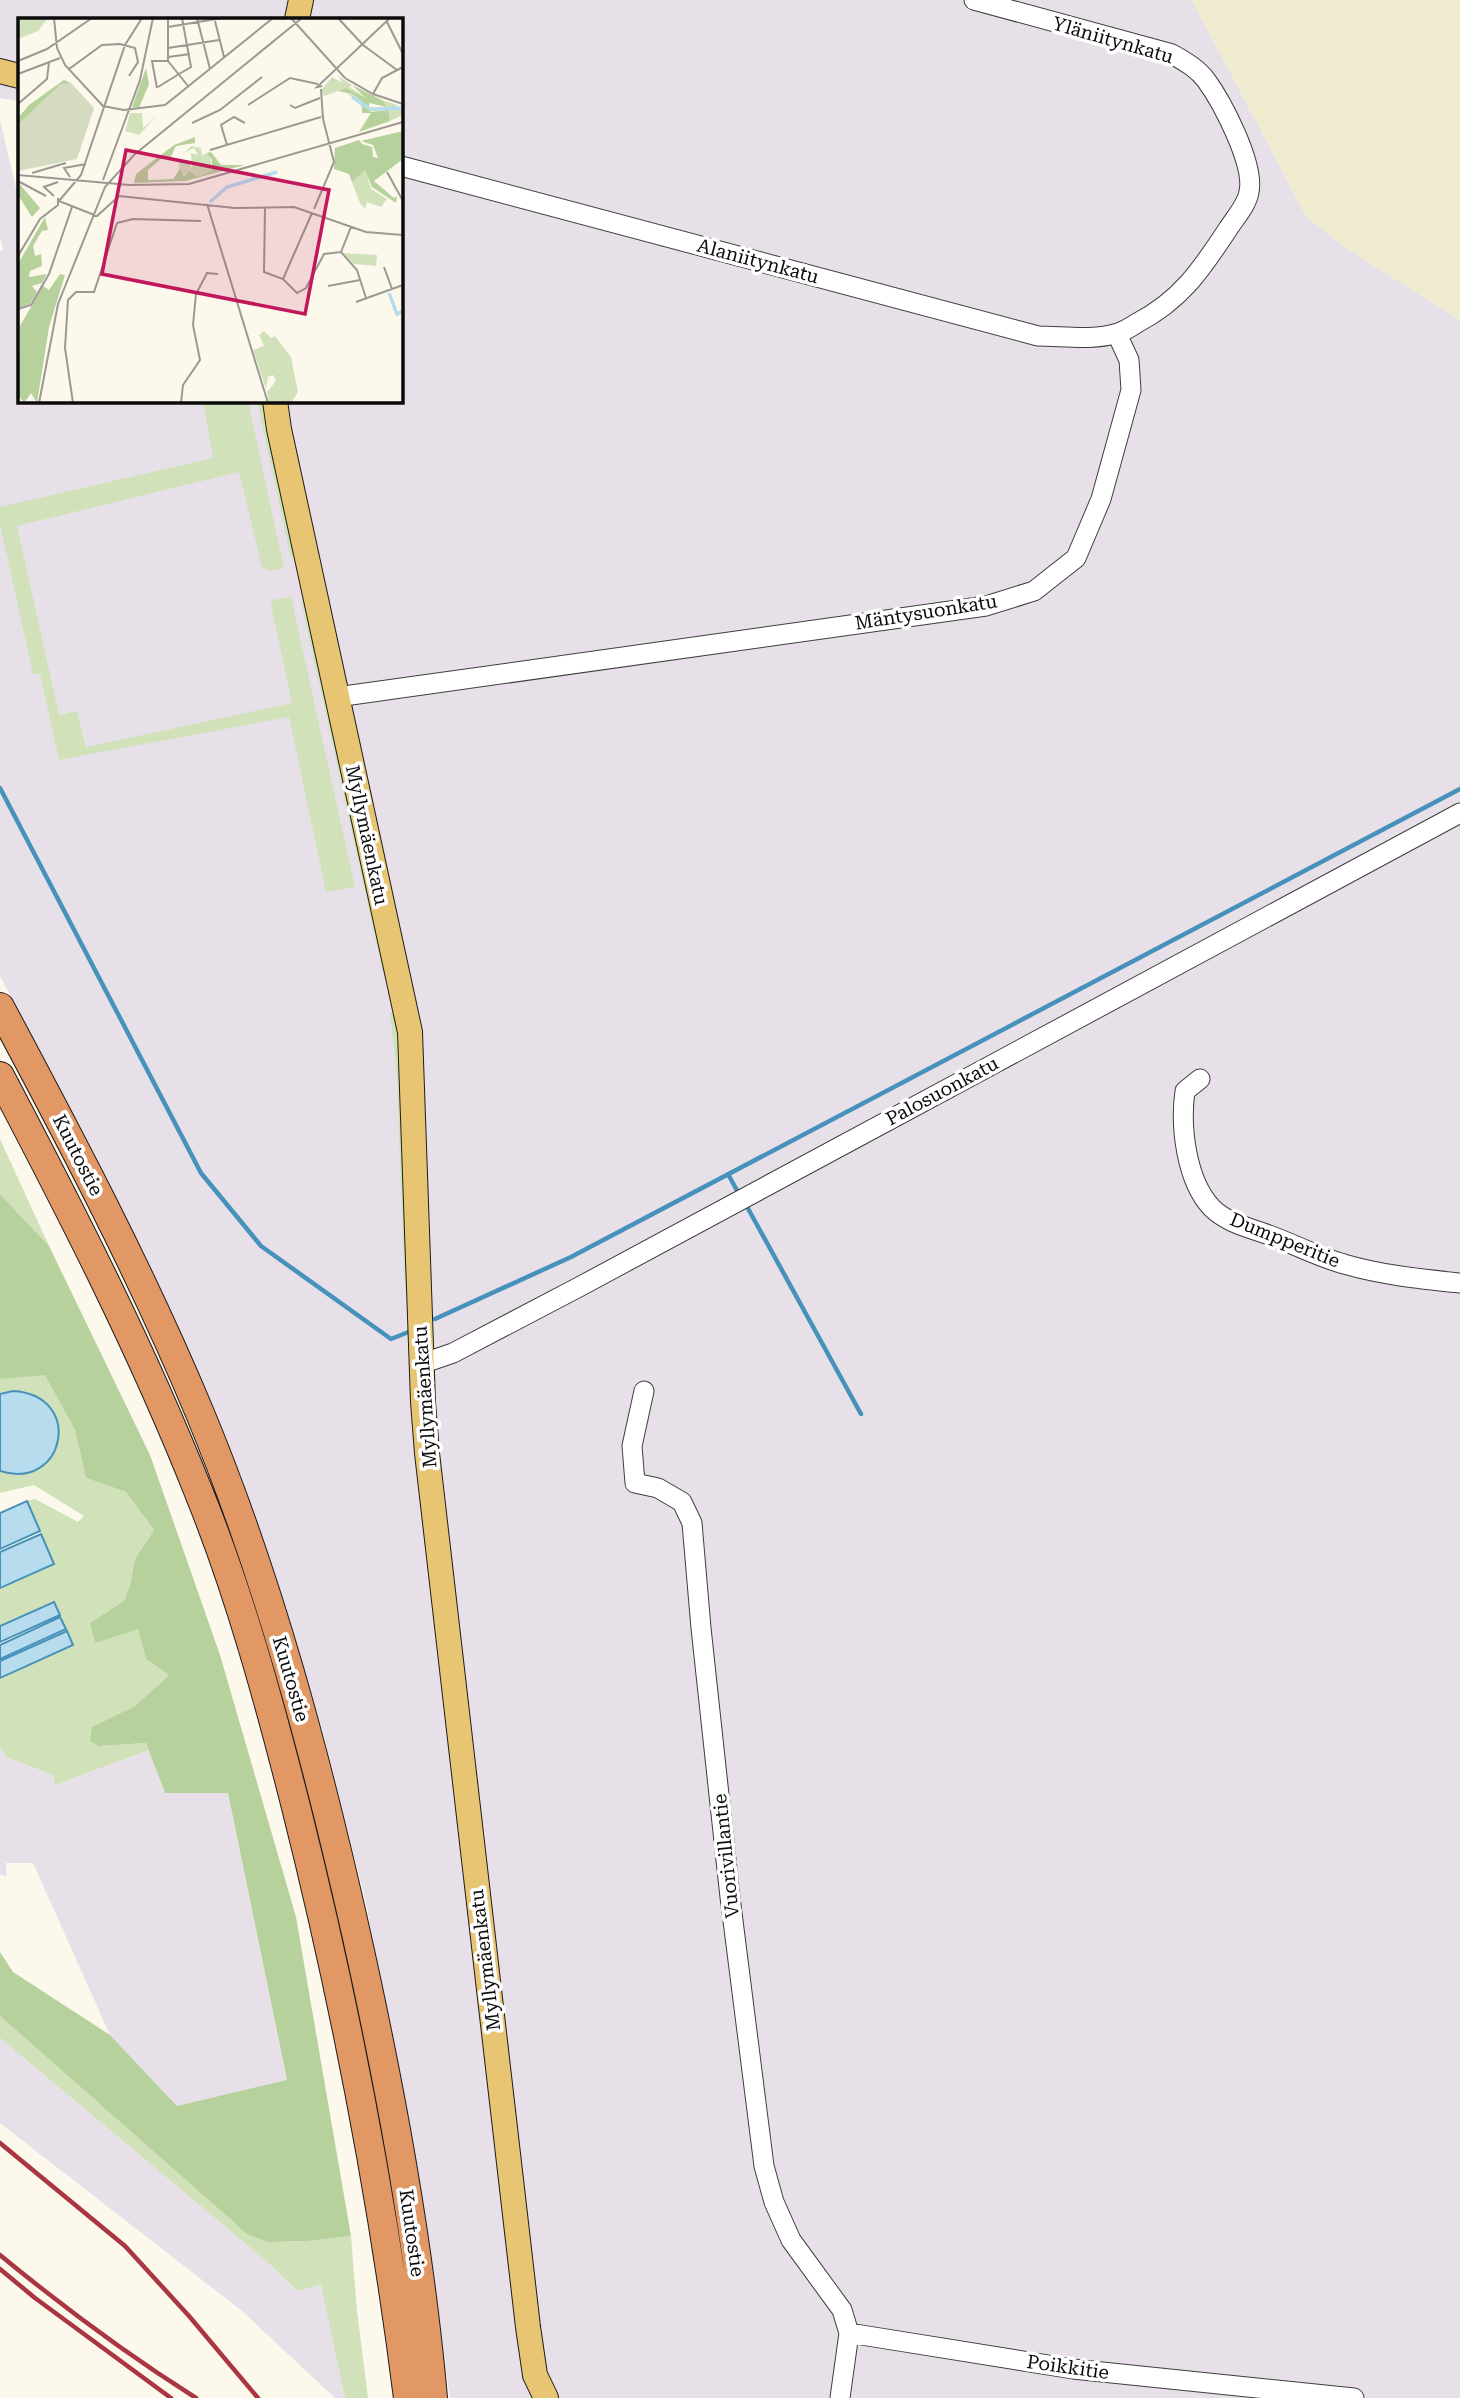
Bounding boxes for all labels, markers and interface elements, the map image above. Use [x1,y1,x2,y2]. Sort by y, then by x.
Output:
street label: Yläniitynkatu [1050,12,1176,68]
inset map [18,18,402,402]
street label: Alaniitynkatu [695,234,821,288]
street label: Mäntysuonkatu [853,589,999,635]
street label: Myllymäenkatu [341,763,393,907]
street label: Palosuonkatu [882,1052,1002,1130]
street label: Kuutostie [48,1111,108,1199]
street label: Dumpperitie [1227,1207,1343,1273]
street label: Myllymäenkatu [409,1325,441,1469]
street label: Kuutostie [268,1633,314,1725]
street label: Vuorivillantie [708,1793,744,1919]
street label: Myllymäenkatu [465,1888,505,2032]
street label: Kuutostie [394,2188,430,2278]
street label: Poikkitie [1025,2350,1111,2384]

